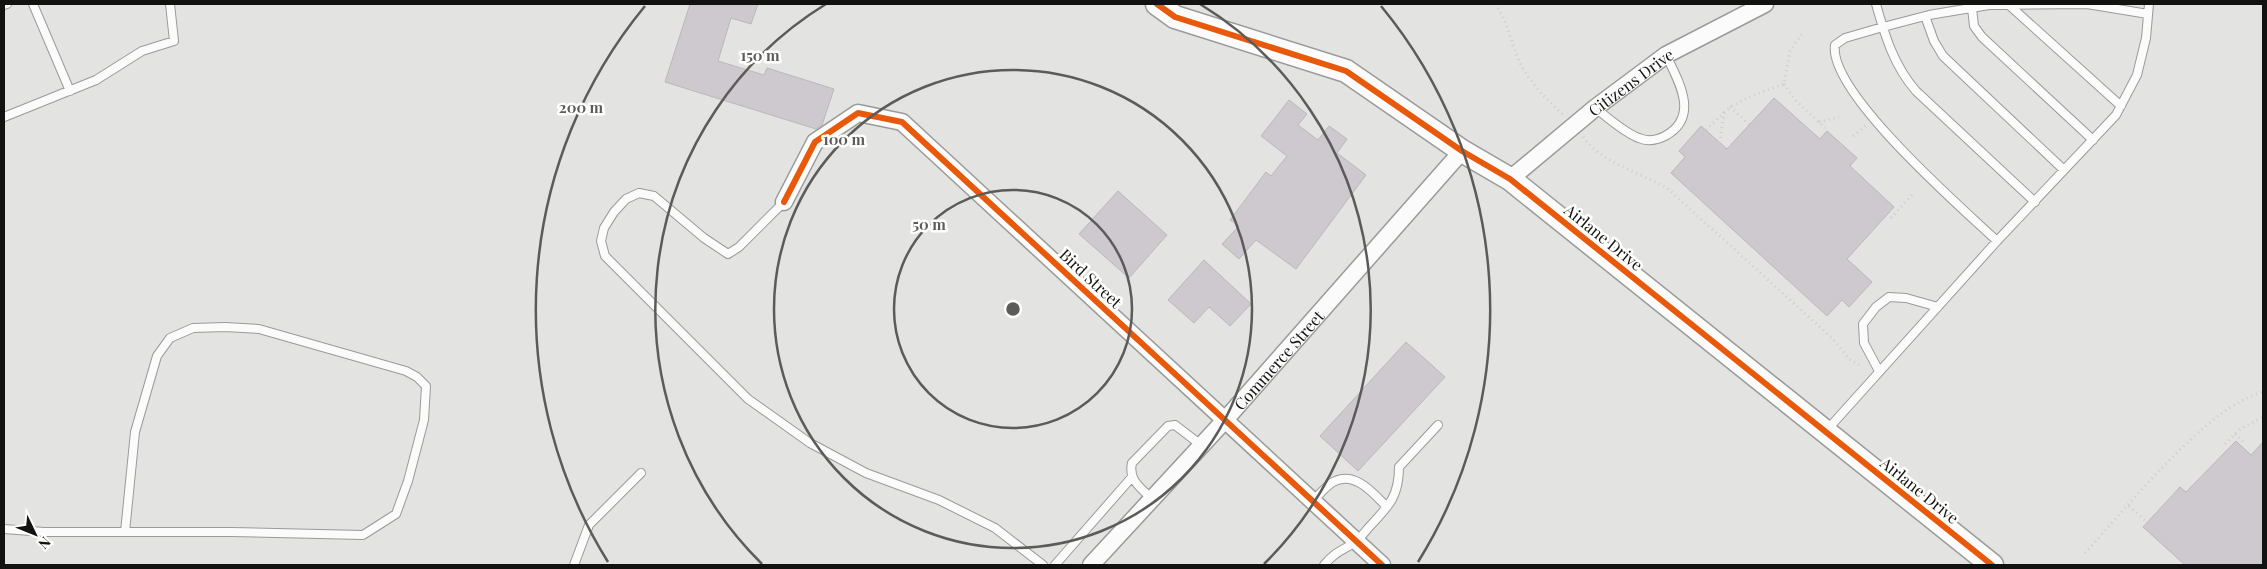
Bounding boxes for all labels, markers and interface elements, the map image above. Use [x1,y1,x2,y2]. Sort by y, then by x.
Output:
street label: Citizens Drive [1583,43,1677,120]
text: 150 m [740,45,780,65]
text: 200 m [559,97,604,117]
text: 100 m [823,129,866,149]
street label: Airlane Drive [1560,198,1647,275]
text: 50 m [912,214,946,234]
street label: Bird Street [1055,244,1127,312]
centre of rings [1004,300,1022,318]
street label: Commerce Street [1229,305,1328,414]
street label: Airlane Drive [1876,451,1963,528]
north arrow [10,509,60,559]
text: N [34,533,55,553]

